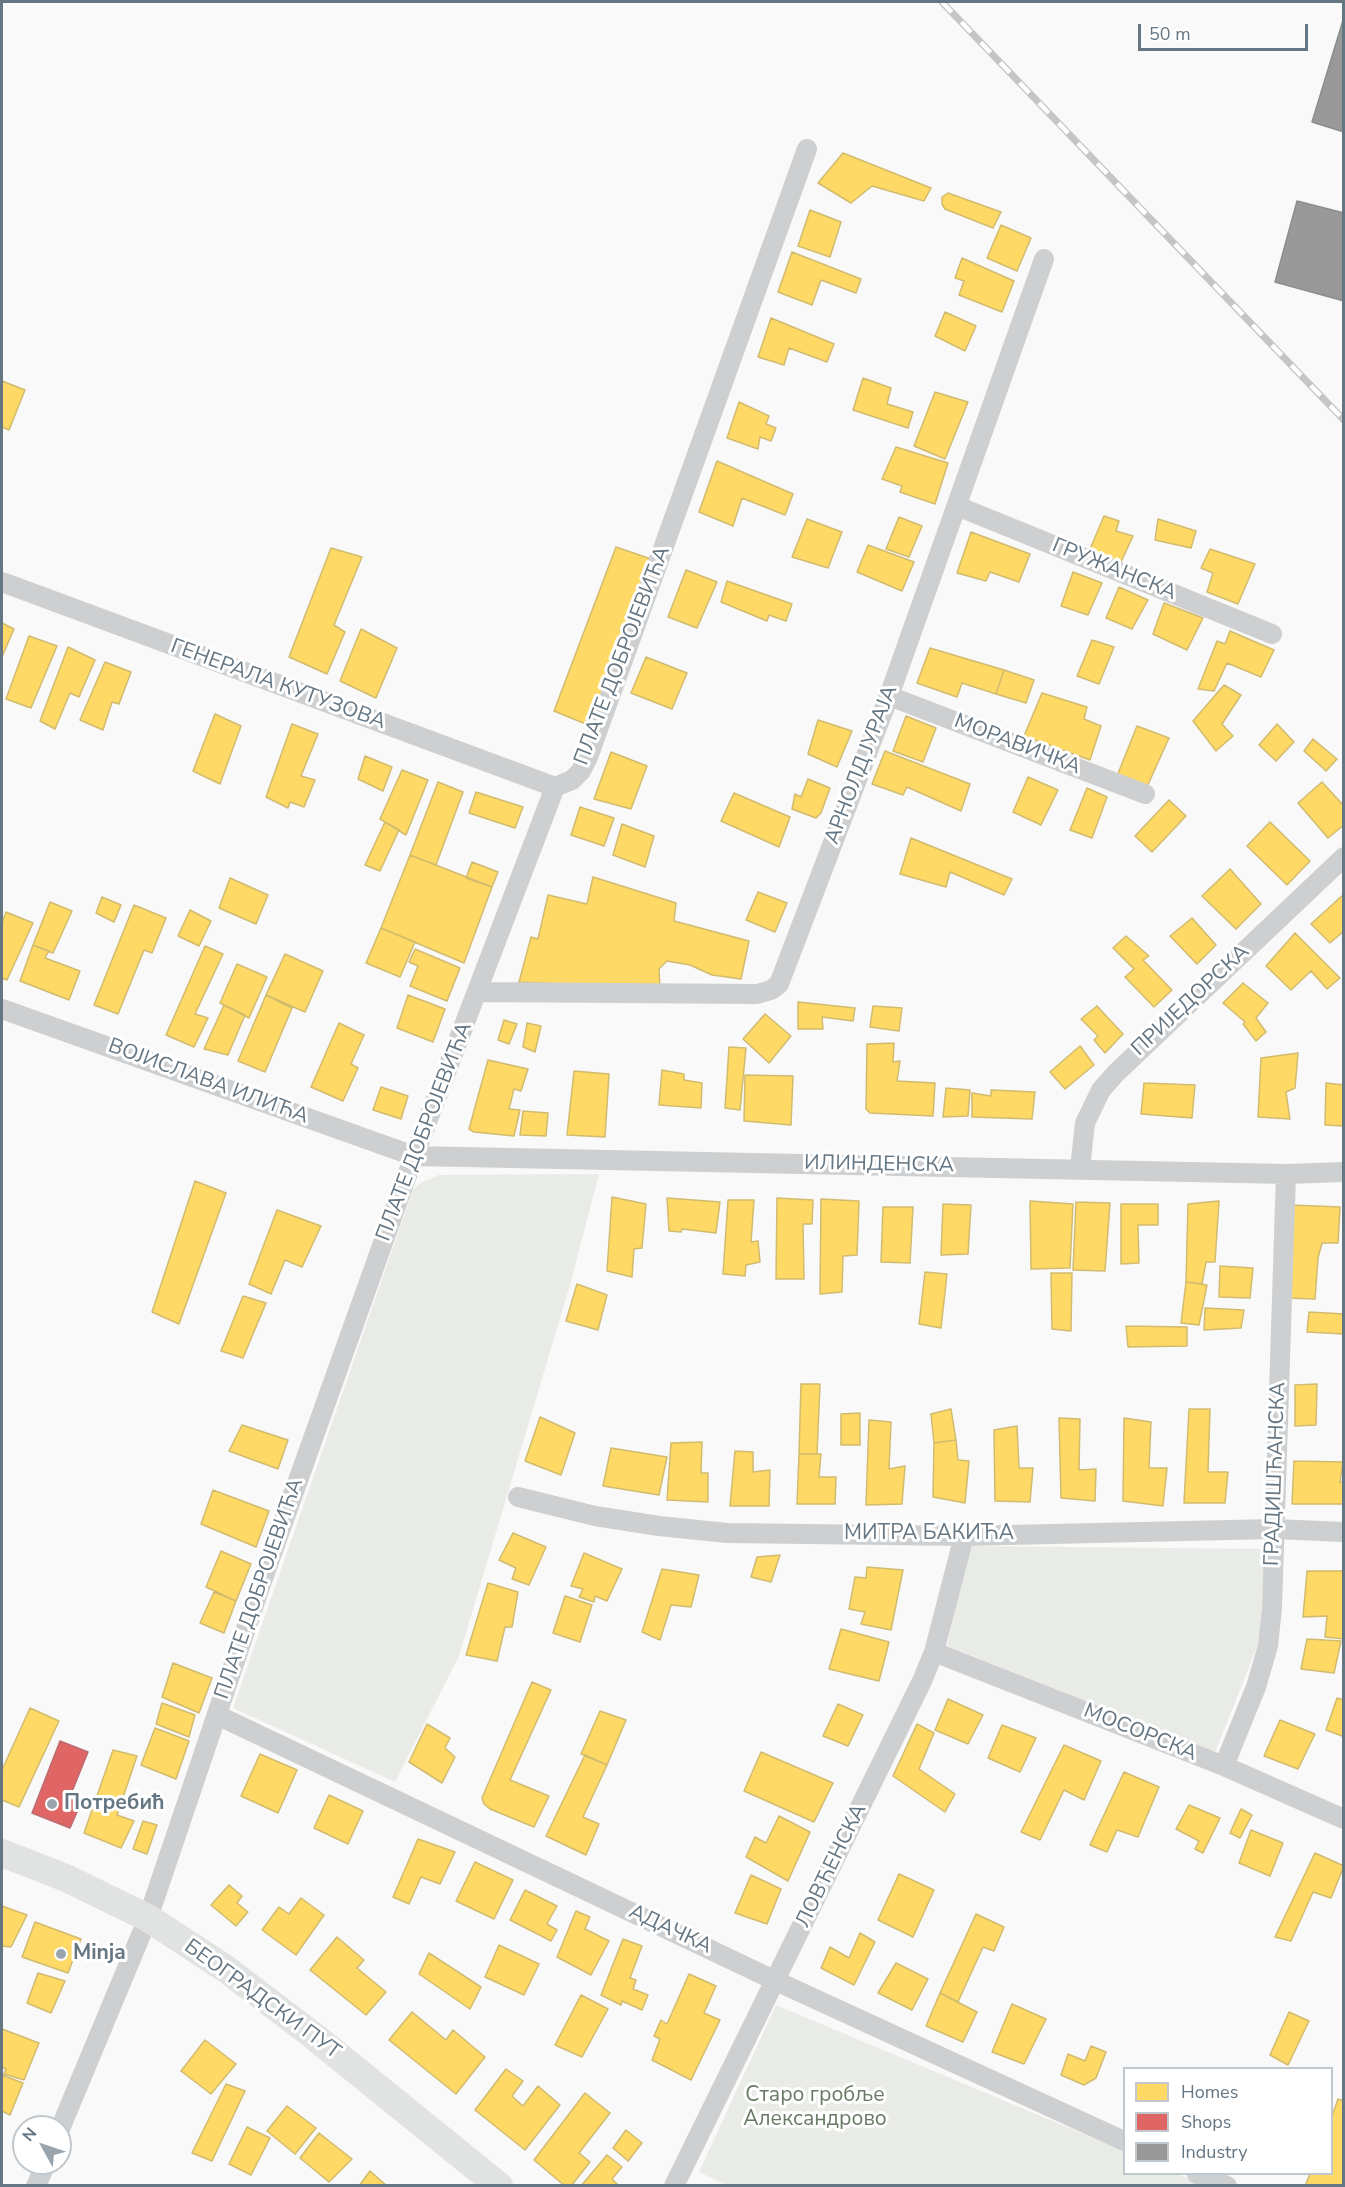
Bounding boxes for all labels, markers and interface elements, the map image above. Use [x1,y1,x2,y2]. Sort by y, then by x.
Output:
scale bar [1141,12,1310,50]
text: 50 m [1149,22,1191,46]
street label: ГРУЖАНСКА [1048,534,1180,606]
street label: ПЛАТЕ ДОБРОЈЕВИЋА [570,543,676,769]
street label: ГЕНЕРАЛА КУТУЗОВА [167,634,389,736]
street label: АРНОЛД ЈУРАЈА [820,682,904,848]
street label: МОРАВИЧКА [950,709,1084,781]
street label: ПРИЈЕДОРСКА [1127,940,1255,1062]
street label: ПЛАТЕ ДОБРОЈЕВИЋА [372,1019,478,1245]
street label: ВОЈИСЛАВА ИЛИЋА [104,1034,312,1130]
street label: ИЛИНДЕНСКА [804,1151,954,1179]
street label: ГРАДИШЋАНСКА [1260,1382,1292,1566]
street label: ПЛАТЕ ДОБРОЈЕВИЋА [210,1475,310,1703]
street label: МИТРА БАКИЋА [844,1521,1014,1547]
street label: МОСОРСКА [1080,1699,1200,1767]
place label: Потребић [64,1791,165,1817]
marker: Потребић [45,1797,59,1811]
street label: ЛОВЋЕНСКА [791,1800,873,1932]
street label: АДАЧКА [624,1900,716,1960]
street label: БЕОГРАДСКИ ПУТ [179,1935,345,2065]
place label: Minja [73,1941,126,1967]
marker: Minja [54,1947,68,1961]
legend [1123,2067,1333,2175]
text: Homes [1181,2080,1238,2104]
park label: Старо гробље Александрово [743,2083,887,2133]
text: Shops [1181,2110,1231,2134]
north arrow [12,2115,72,2175]
text: N [17,2123,42,2146]
text: Industry [1181,2140,1248,2164]

